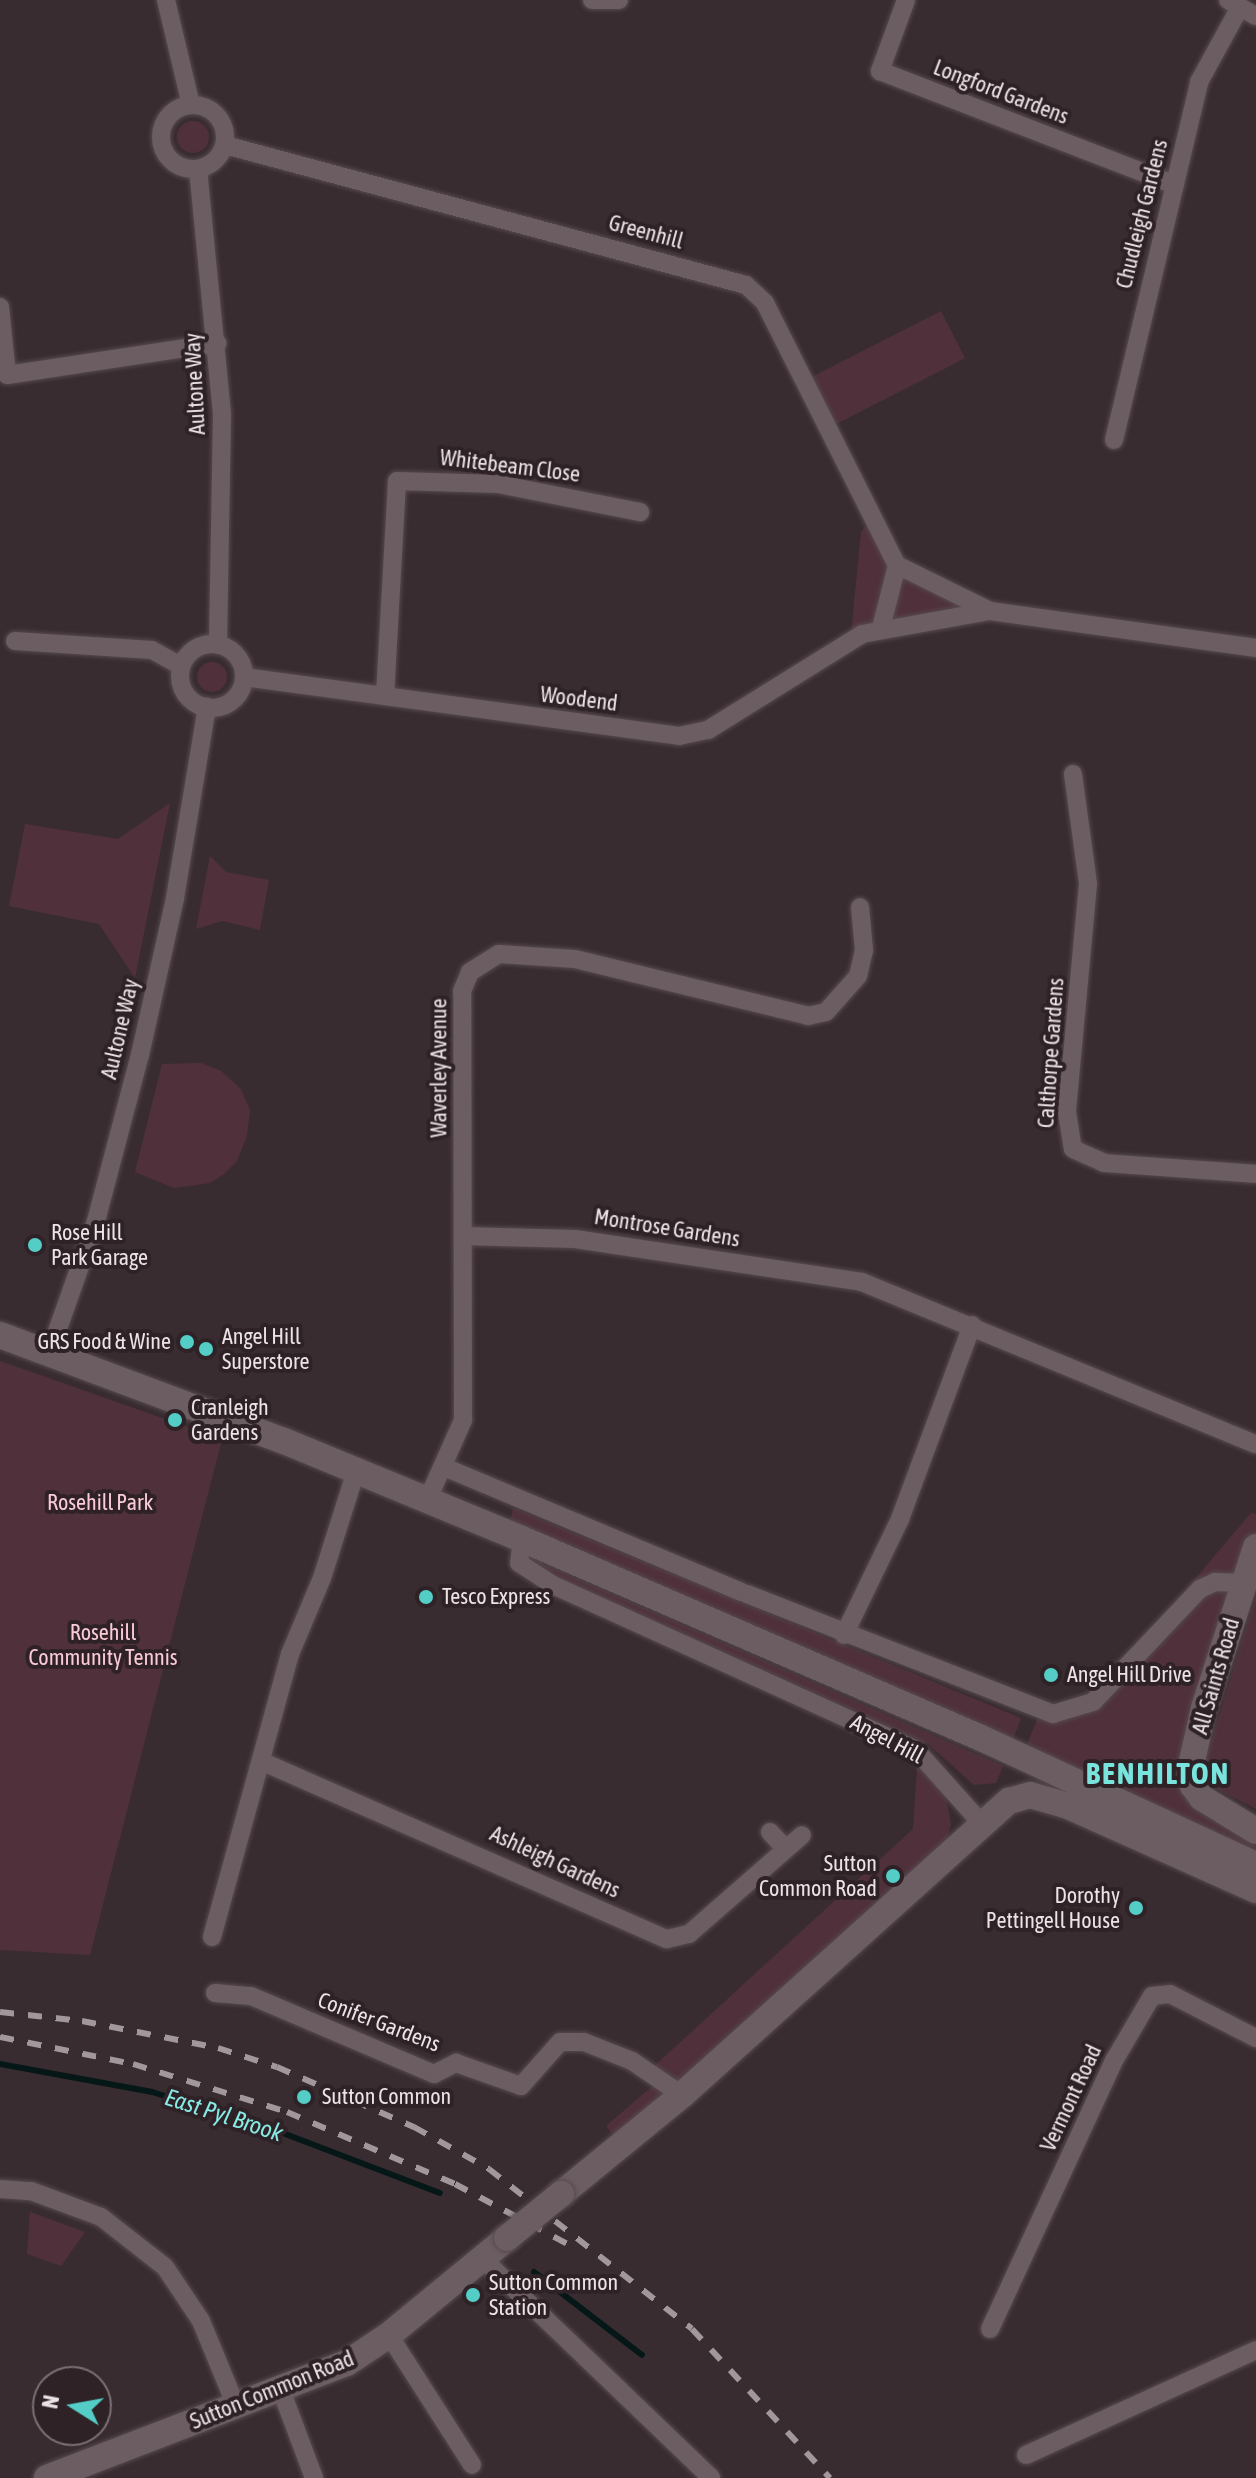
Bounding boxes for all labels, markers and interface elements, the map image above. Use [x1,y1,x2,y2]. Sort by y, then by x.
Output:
street label: Longford Gardens [930,54,1072,130]
street label: Chudleigh Gardens [1111,137,1173,291]
street label: Greenhill [606,209,686,255]
street label: Aultone Way [179,332,211,436]
street label: Whitebeam Close [438,444,582,488]
street label: Woodend [539,681,619,717]
street label: Aultone Way [96,976,144,1082]
street label: Calthorpe Gardens [1033,977,1069,1129]
street label: Waverley Avenue [426,998,452,1138]
street label: Montrose Gardens [592,1203,742,1253]
place label: Rose Hill Park Garage [51,1219,148,1270]
marker: Rose Hill Park Garage [26,1236,44,1254]
place label: Angel Hill Superstore [222,1323,309,1374]
place label: GRS Food & Wine [37,1329,171,1355]
marker: GRS Food & Wine [178,1333,196,1351]
marker: Angel Hill Superstore [197,1340,215,1358]
place label: Cranleigh Gardens [191,1394,269,1446]
marker: Cranleigh Gardens [166,1411,184,1429]
park label: Rosehill Park [47,1490,153,1516]
place label: Tesco Express [442,1584,550,1610]
marker: Tesco Express [417,1588,435,1606]
street label: All Saints Road [1187,1615,1245,1737]
park label: Rosehill Community Tennis [28,1619,178,1670]
place label: Angel Hill Drive [1067,1662,1192,1688]
marker: Angel Hill Drive [1042,1666,1060,1684]
street label: Angel Hill [846,1709,928,1769]
district label: BENHILTON [1086,1755,1230,1791]
street label: Ashleigh Gardens [486,1820,624,1904]
place label: Sutton Common Road [759,1850,877,1902]
marker: Sutton Common Road [884,1867,902,1885]
place label: Dorothy Pettingell House [986,1882,1120,1934]
marker: Dorothy Pettingell House [1127,1899,1145,1917]
street label: Conifer Gardens [314,1987,444,2057]
street label: Vermont Road [1035,2040,1107,2156]
water label: East Pyl Brook [161,2082,287,2148]
place label: Sutton Common [322,2084,451,2110]
marker: Sutton Common [293,2086,315,2108]
place label: Sutton Common Station [489,2269,618,2320]
marker: Sutton Common Station [464,2286,482,2304]
street label: Sutton Common Road [186,2345,358,2435]
north arrow [32,2366,112,2446]
text: N [36,2393,64,2411]

